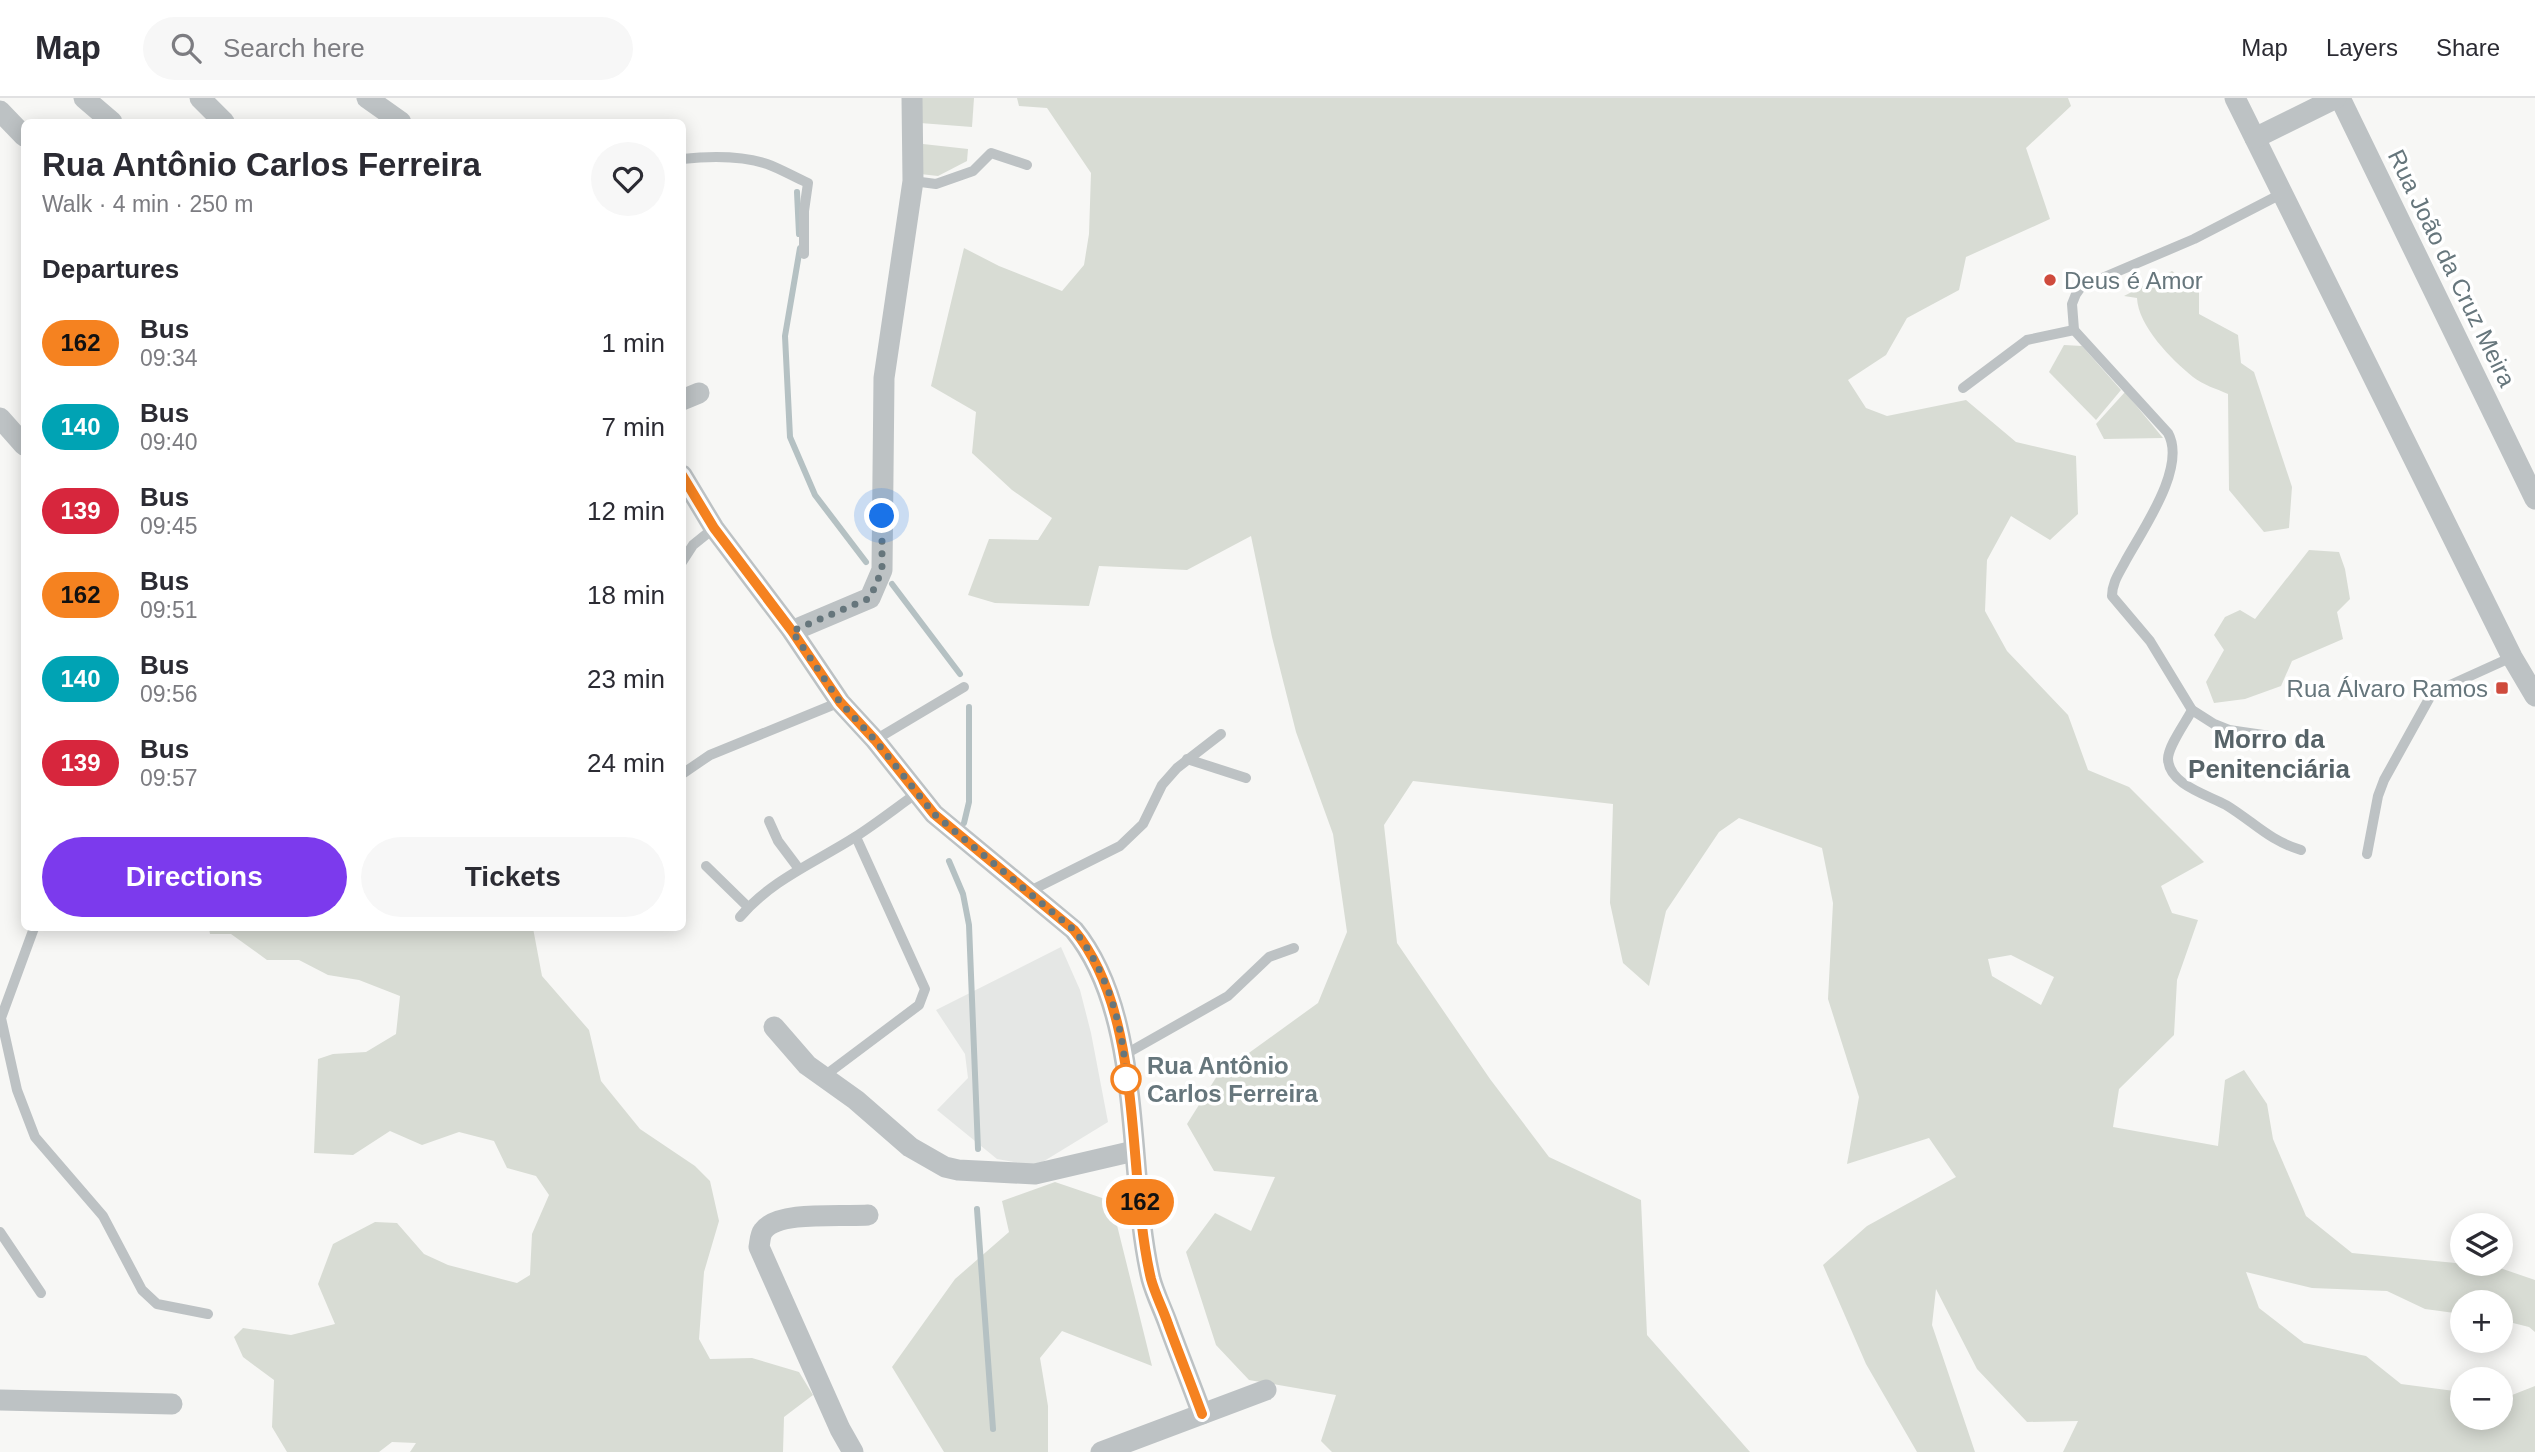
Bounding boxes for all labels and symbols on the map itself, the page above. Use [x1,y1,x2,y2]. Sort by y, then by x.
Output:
street label: Rua João da Cruz Meira [2383,145,2521,391]
place label: Deus é Amor [2064,267,2203,294]
marker: Deus é Amor [2042,272,2058,288]
your location [864,498,899,533]
place label: Rua Álvaro Ramos [2287,675,2488,702]
marker: Rua Álvaro Ramos [2494,680,2510,696]
district label: Morro da Penitenciária [2188,724,2350,784]
place label: Rua Antônio Carlos Ferreira [1147,1052,1318,1107]
marker: Rua Antônio Carlos Ferreira [1111,1064,1141,1094]
line badge: 162 [1100,1179,1180,1225]

